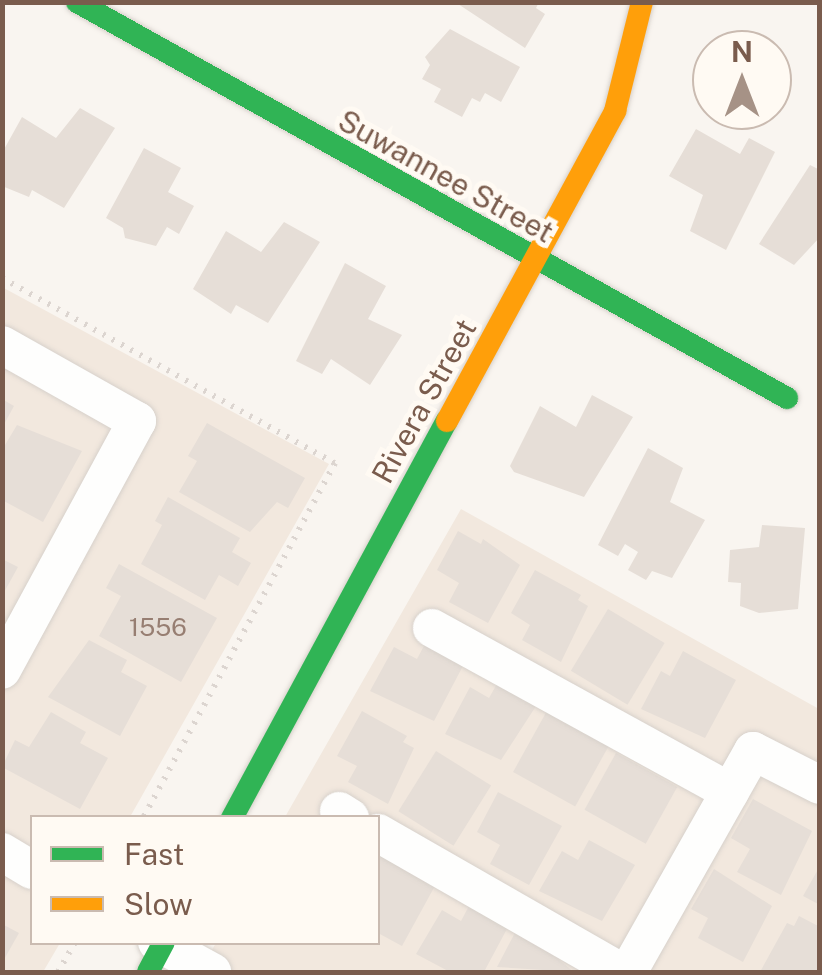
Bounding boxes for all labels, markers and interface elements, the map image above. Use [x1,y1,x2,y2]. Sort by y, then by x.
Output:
north arrow [692,30,792,130]
text: N [731,35,753,68]
street label: Suwannee Street [332,102,560,250]
street label: Rivera Street [364,313,484,489]
house number: 1556 [129,612,187,642]
legend [30,815,380,945]
text: Fast [124,836,184,872]
text: Slow [124,886,193,922]

